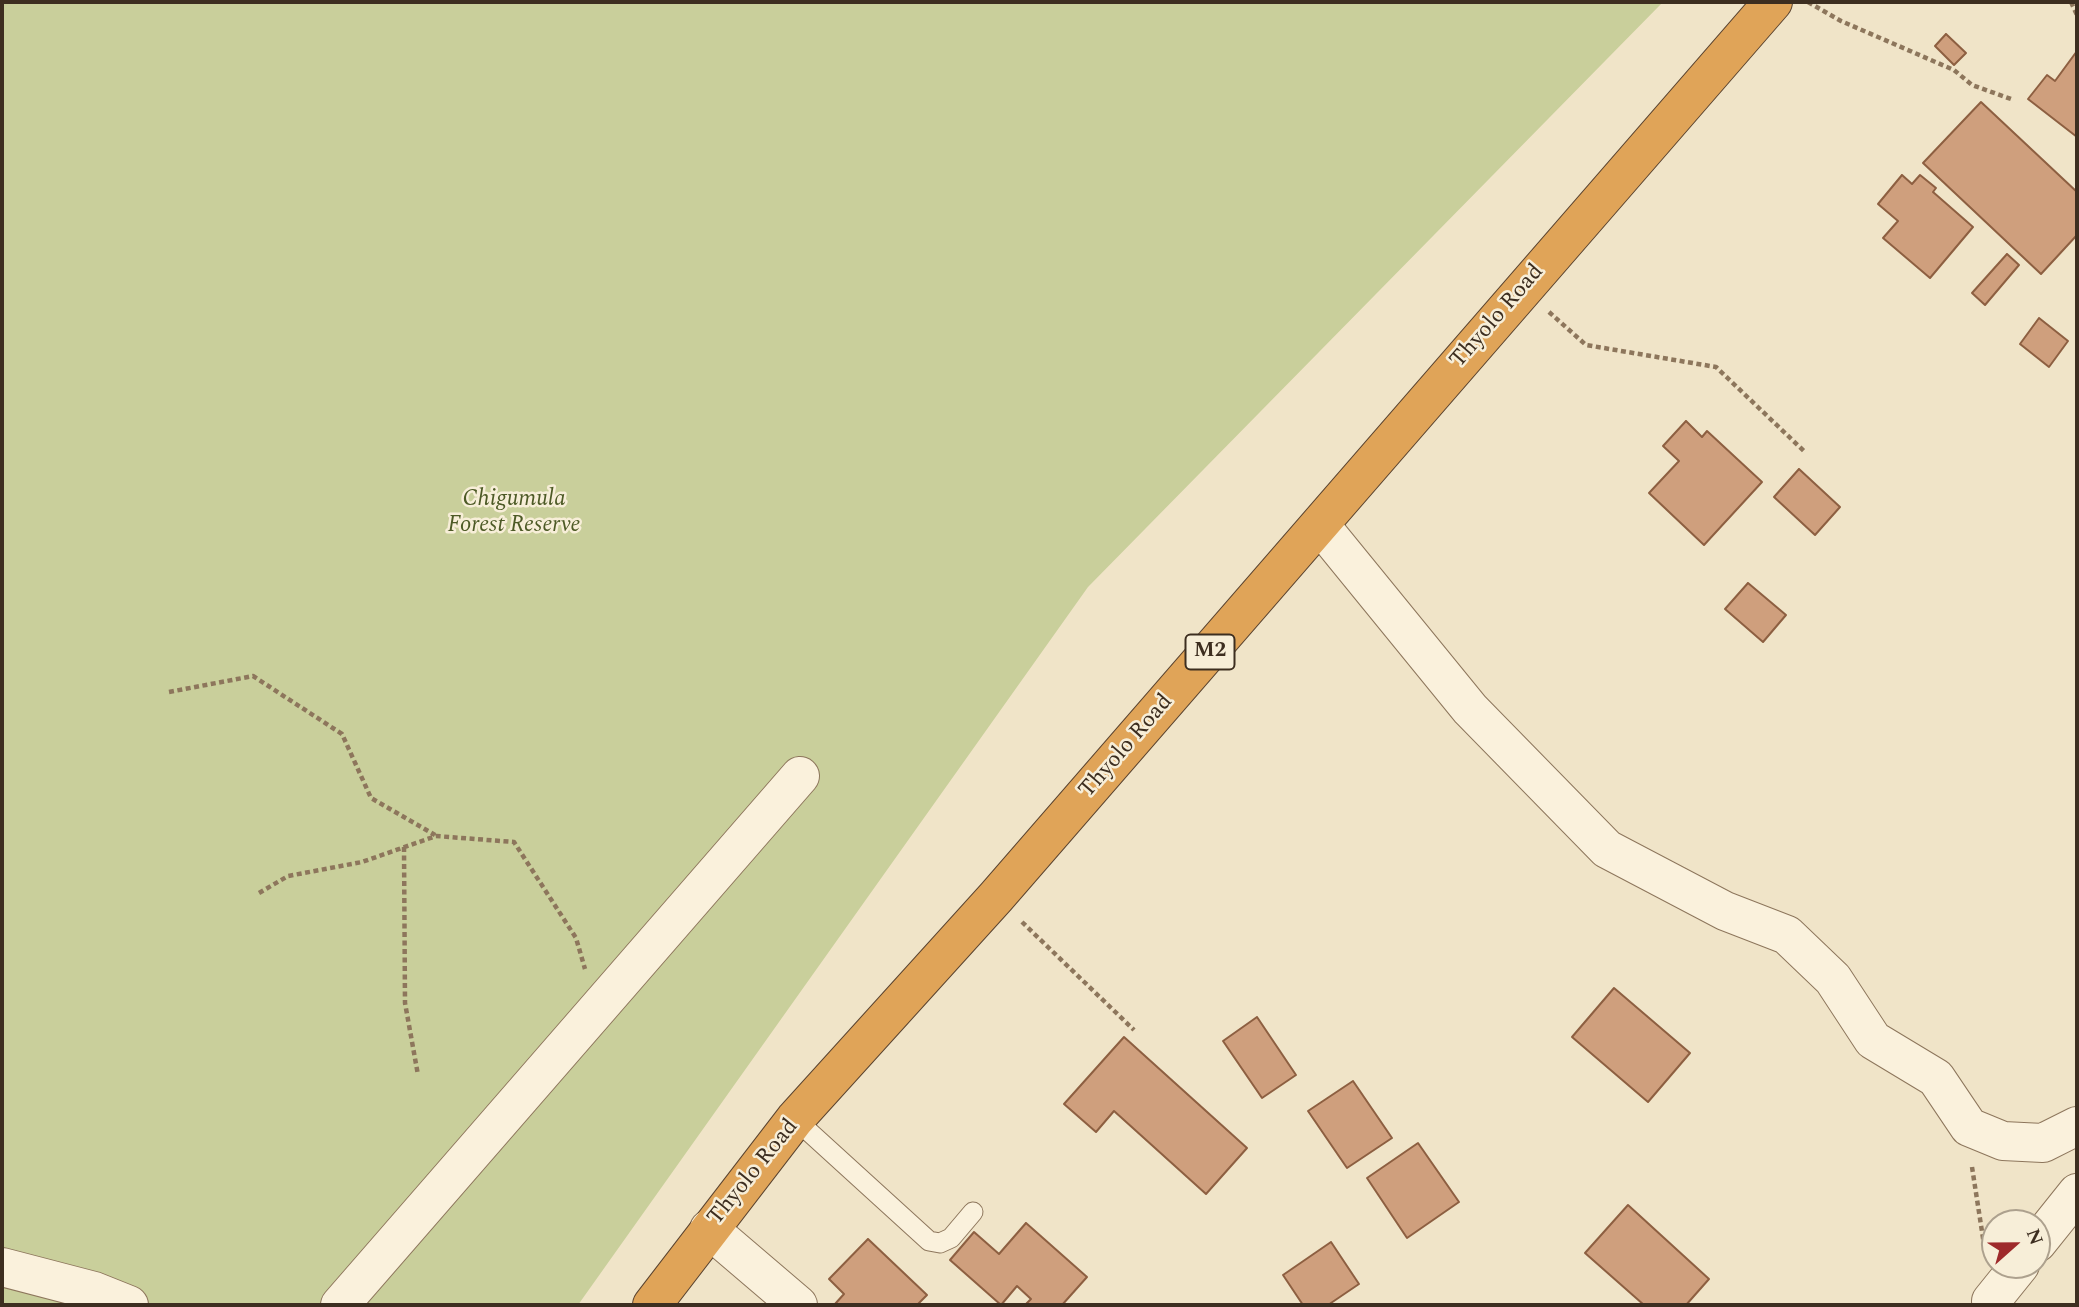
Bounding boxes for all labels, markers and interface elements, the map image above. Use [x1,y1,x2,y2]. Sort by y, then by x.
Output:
street label: Thyolo Road [1445,259,1551,375]
park label: Chigumula Forest Reserve [447,486,581,540]
road number: M2 [1186,634,1234,670]
street label: Thyolo Road [1074,689,1180,805]
street label: Thyolo Road [703,1114,805,1232]
north arrow [1981,1209,2051,1279]
text: N [2018,1225,2051,1249]

